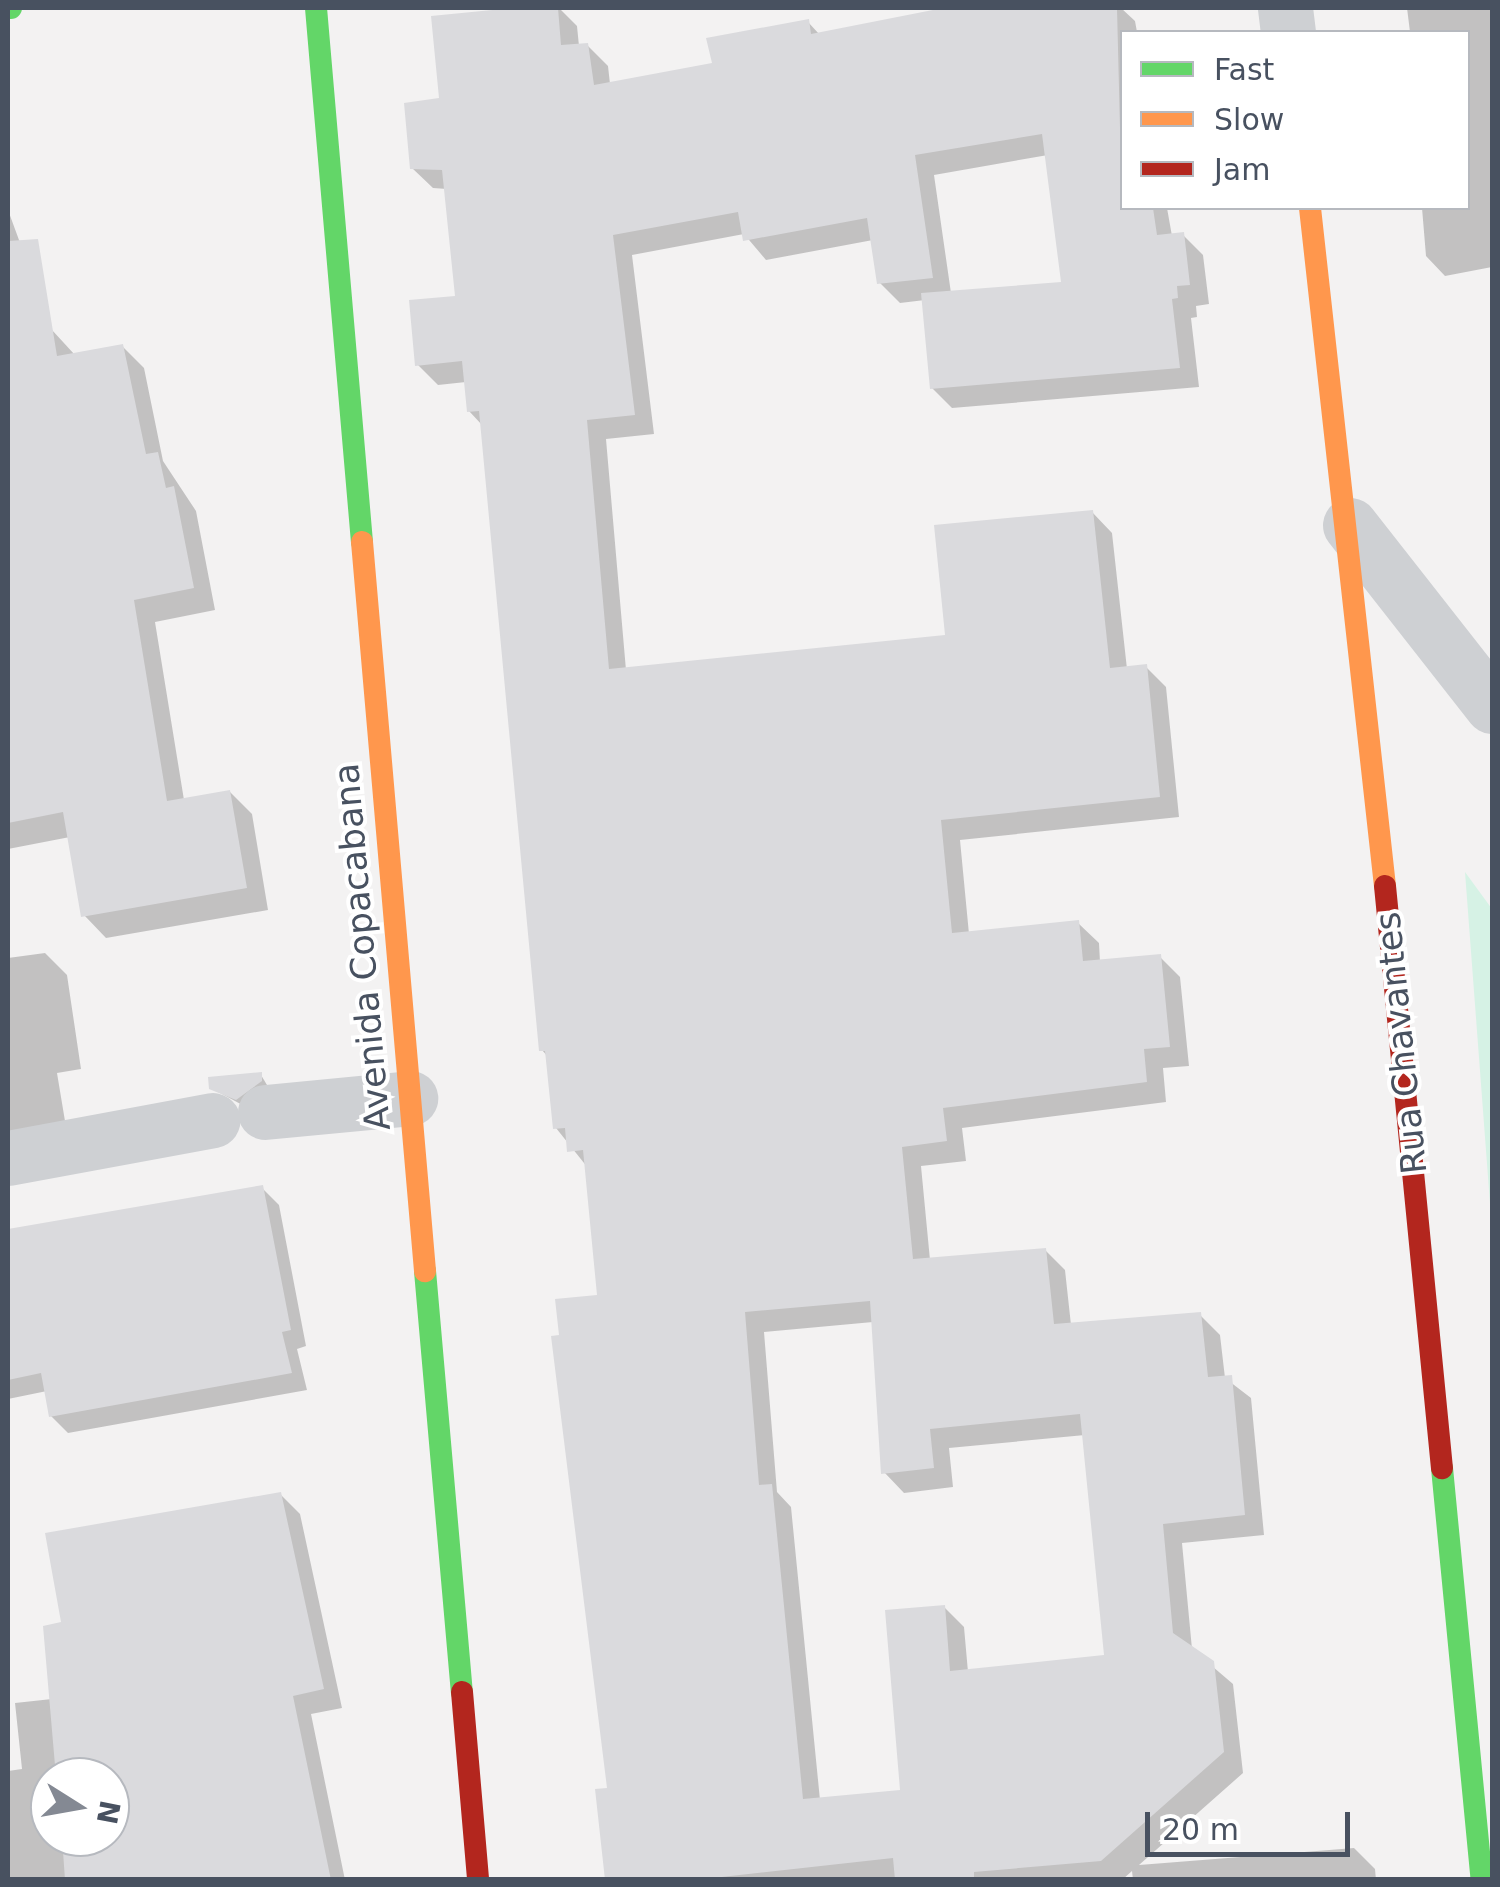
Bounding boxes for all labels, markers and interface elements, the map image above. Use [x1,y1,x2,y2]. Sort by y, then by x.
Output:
legend [1120,30,1470,210]
text: Fast [1214,52,1274,87]
text: Slow [1214,102,1284,137]
text: Jam [1214,152,1270,187]
street label: Avenida Copacabana [325,762,399,1132]
street label: Rua Chavantes [1366,910,1436,1176]
north arrow [30,1757,130,1857]
scale bar [1150,1792,1355,1854]
text: N [90,1798,126,1827]
text: 20 m [1162,1812,1239,1847]

